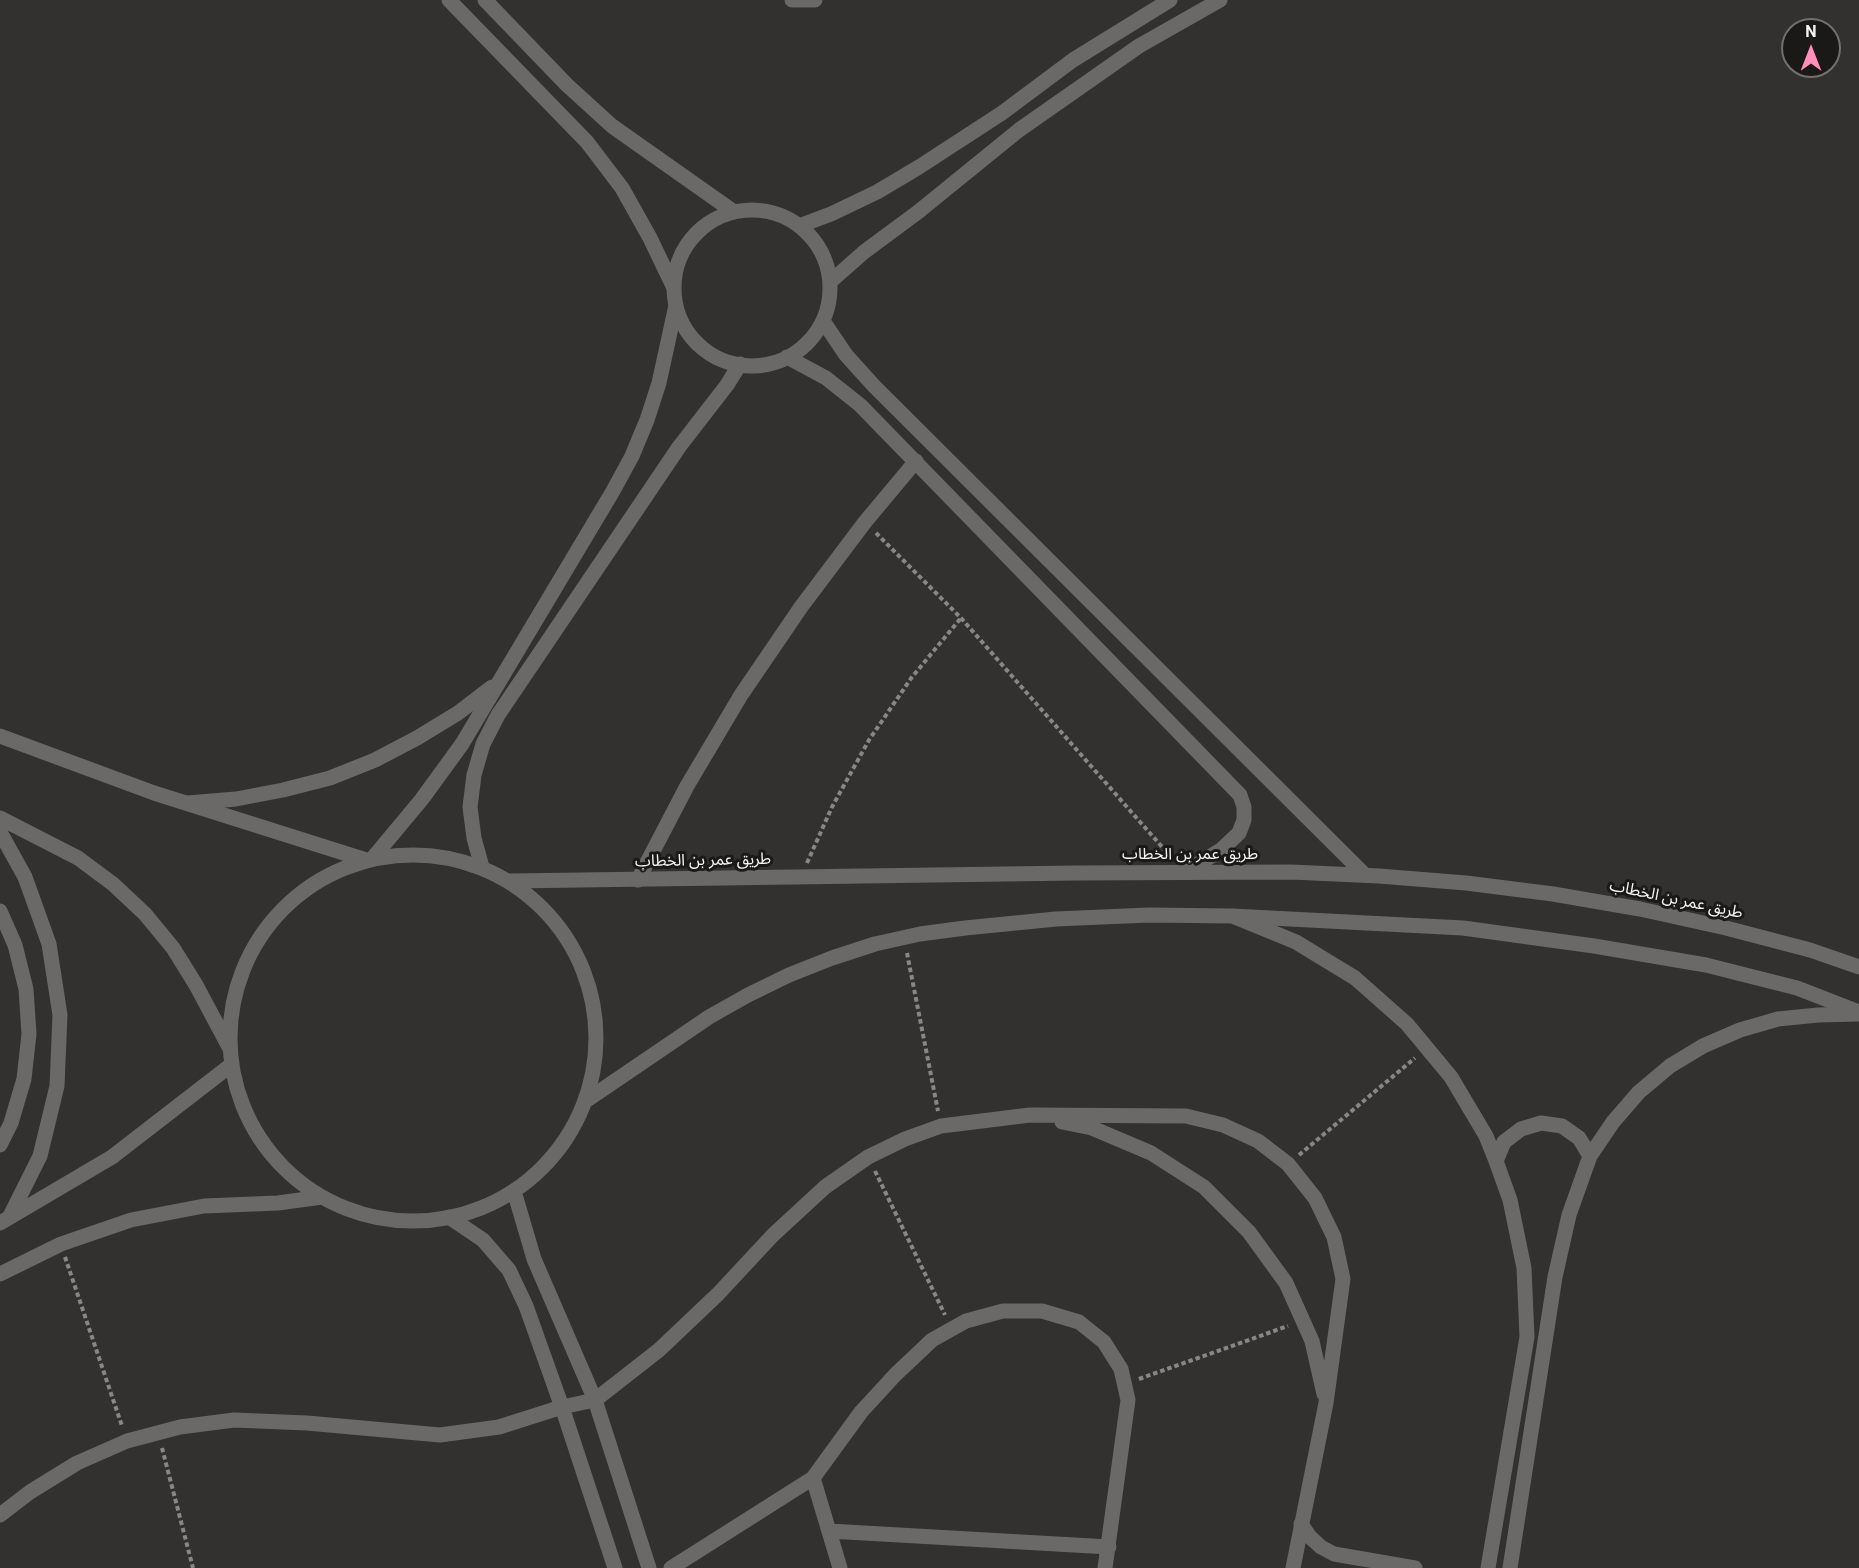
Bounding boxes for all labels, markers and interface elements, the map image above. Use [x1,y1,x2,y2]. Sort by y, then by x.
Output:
north arrow [1781,18,1841,78]
text: N [1805,22,1817,41]
street label: طريق عمر بن الخطاب [1122,845,1258,865]
street label: طريق عمر بن الخطاب [635,850,771,872]
street label: طريق عمر بن الخطاب [1607,876,1745,924]

